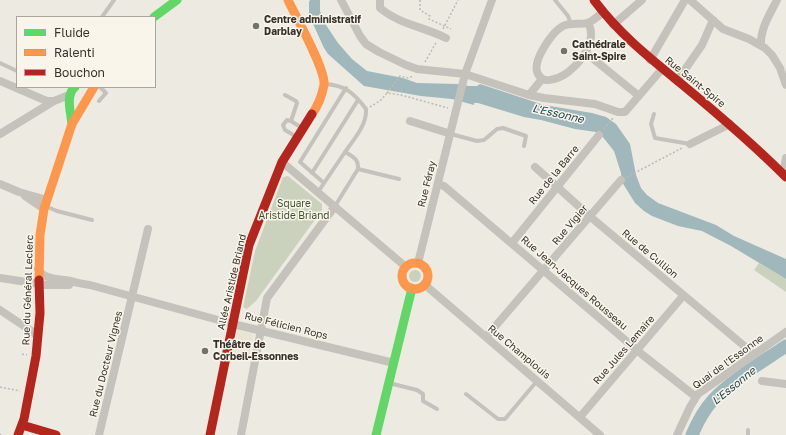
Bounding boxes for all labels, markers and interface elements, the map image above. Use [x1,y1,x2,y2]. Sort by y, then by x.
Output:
place label: Centre administratif Darblay [264,14,361,38]
legend [16,16,156,88]
marker: Centre administratif Darblay [251,21,261,31]
text: Fluide [54,25,90,40]
place label: Cathédrale Saint-Spire [572,39,626,62]
text: Ralenti [54,45,95,60]
marker: Cathédrale Saint-Spire [559,46,569,56]
street label: Rue Saint-Spire [662,54,728,110]
text: Bouchon [54,65,105,80]
water label: L'Essonne [531,102,585,126]
street label: Rue de la Barre [526,143,582,207]
street label: Rue Féray [415,160,439,208]
park label: Square Aristide Briand [259,198,329,222]
street label: Rue Vigier [550,202,590,248]
street label: Rue de Cullion [620,227,680,281]
street label: Allée Aristide Briand [215,233,249,331]
street label: Rue Jean-Jacques Rousseau [518,233,630,333]
street label: Rue du Général Leclerc [20,235,36,345]
street label: Rue du Docteur Vignes [87,310,125,418]
street label: Rue Félicien Rops [243,310,329,342]
street label: Rue Jules Lemaire [591,313,657,387]
street label: Rue Champlouis [485,322,553,382]
street label: Quai de l'Essonne [690,332,766,392]
place label: Théâtre de Corbeil-Essonnes [213,339,299,362]
marker: Théâtre de Corbeil-Essonnes [200,346,210,356]
water label: L'Essonne [709,364,759,408]

